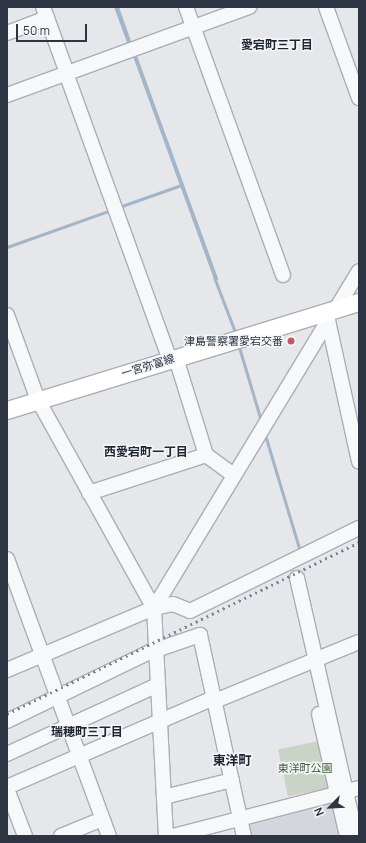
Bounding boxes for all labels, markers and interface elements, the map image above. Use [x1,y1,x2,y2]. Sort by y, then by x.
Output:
scale bar [18,16,89,42]
text: 50 m [23,22,50,39]
district label: 愛宕町三丁目 [241,38,313,52]
place label: 津島警察署愛宕交番 [184,334,283,348]
marker: 津島警察署愛宕交番 [286,336,296,346]
street label: 一宮弥富線 [120,352,176,380]
district label: 西愛宕町一丁目 [104,445,188,459]
district label: 瑞穂町三丁目 [51,725,123,739]
district label: 東洋町 [213,752,251,768]
park label: 東洋町公園 [278,761,332,775]
north arrow [310,787,350,827]
text: N [310,805,327,819]

